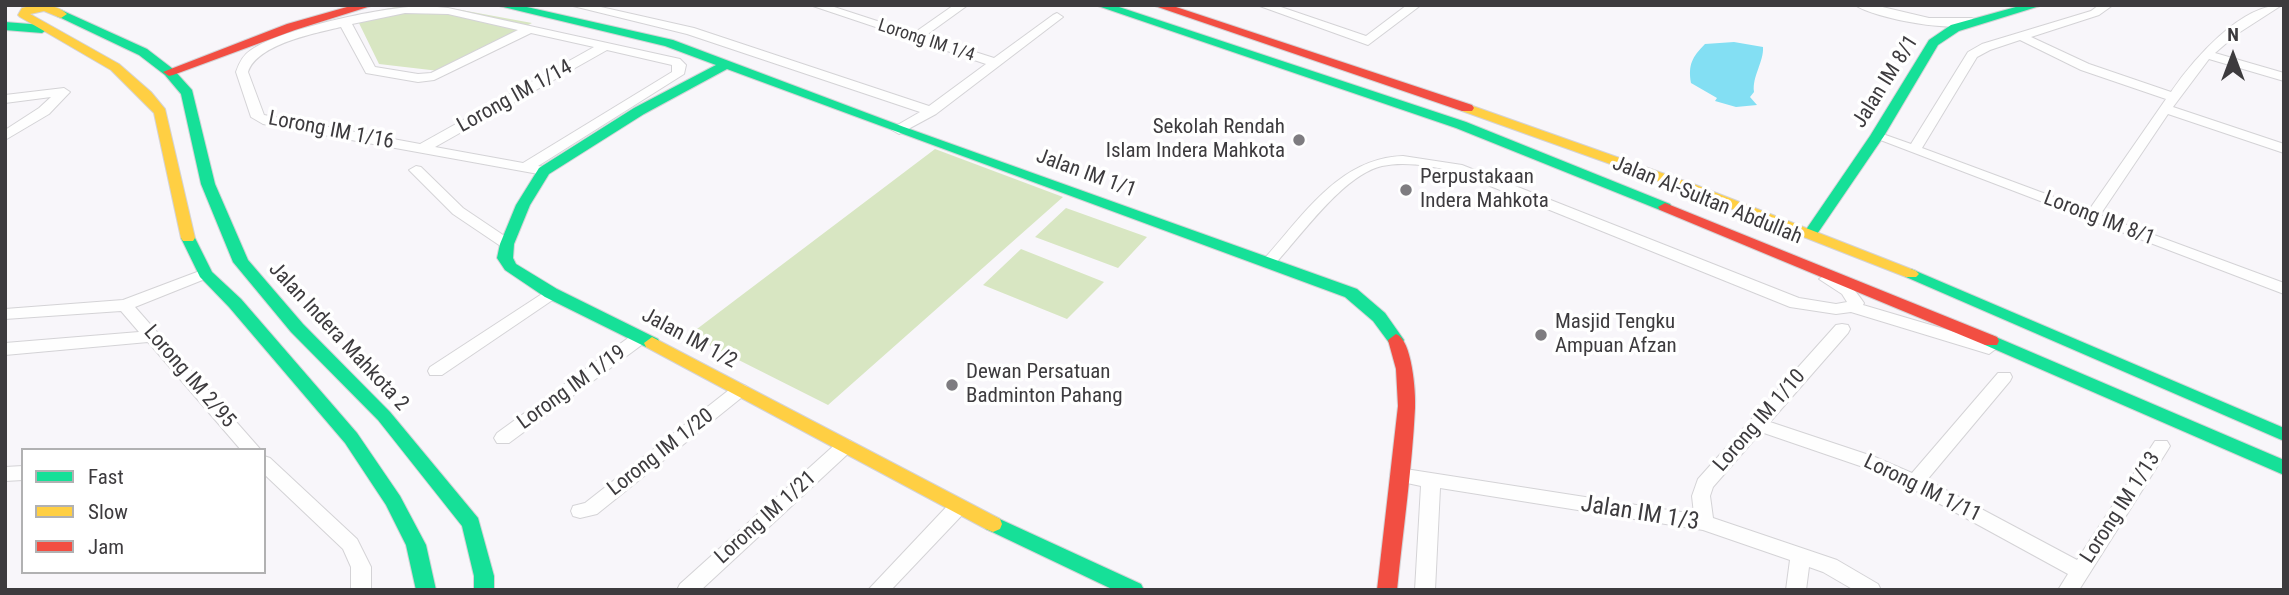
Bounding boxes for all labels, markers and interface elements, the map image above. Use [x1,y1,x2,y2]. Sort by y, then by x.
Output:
street label: Lorong IM 1/4 [875,15,977,67]
north arrow [2198,21,2268,91]
text: N [2227,23,2239,46]
street label: Jalan IM 8/1 [1848,31,1924,133]
street label: Lorong IM 1/14 [453,55,577,139]
street label: Lorong IM 1/16 [266,106,396,156]
place label: Sekolah Rendah Islam Indera Mahkota [1106,115,1285,165]
marker: Sekolah Rendah Islam Indera Mahkota [1291,132,1307,148]
street label: Jalan IM 1/1 [1033,144,1139,204]
street label: Jalan Al-Sultan Abdullah [1609,151,1805,251]
place label: Perpustakaan Indera Mahkota [1420,165,1549,215]
marker: Perpustakaan Indera Mahkota [1398,182,1414,198]
street label: Lorong IM 8/1 [2040,186,2158,252]
street label: Jalan Indera Mahkota 2 [263,257,413,417]
street label: Jalan IM 1/2 [637,303,741,375]
place label: Masjid Tengku Ampuan Afzan [1555,310,1677,360]
street label: Lorong IM 2/95 [138,321,240,433]
marker: Masjid Tengku Ampuan Afzan [1533,327,1549,343]
street label: Lorong IM 1/19 [513,340,631,436]
place label: Dewan Persatuan Badminton Pahang [966,360,1123,410]
street label: Lorong IM 1/10 [1709,365,1811,477]
marker: Dewan Persatuan Badminton Pahang [944,377,960,393]
street label: Lorong IM 1/20 [603,404,719,502]
legend [21,448,266,574]
street label: Lorong IM 1/13 [2076,448,2166,568]
street label: Lorong IM 1/11 [1859,450,1985,528]
text: Fast [88,465,124,489]
street label: Lorong IM 1/21 [710,466,822,570]
street label: Jalan IM 1/3 [1579,490,1701,538]
text: Slow [88,500,128,524]
text: Jam [88,535,124,559]

